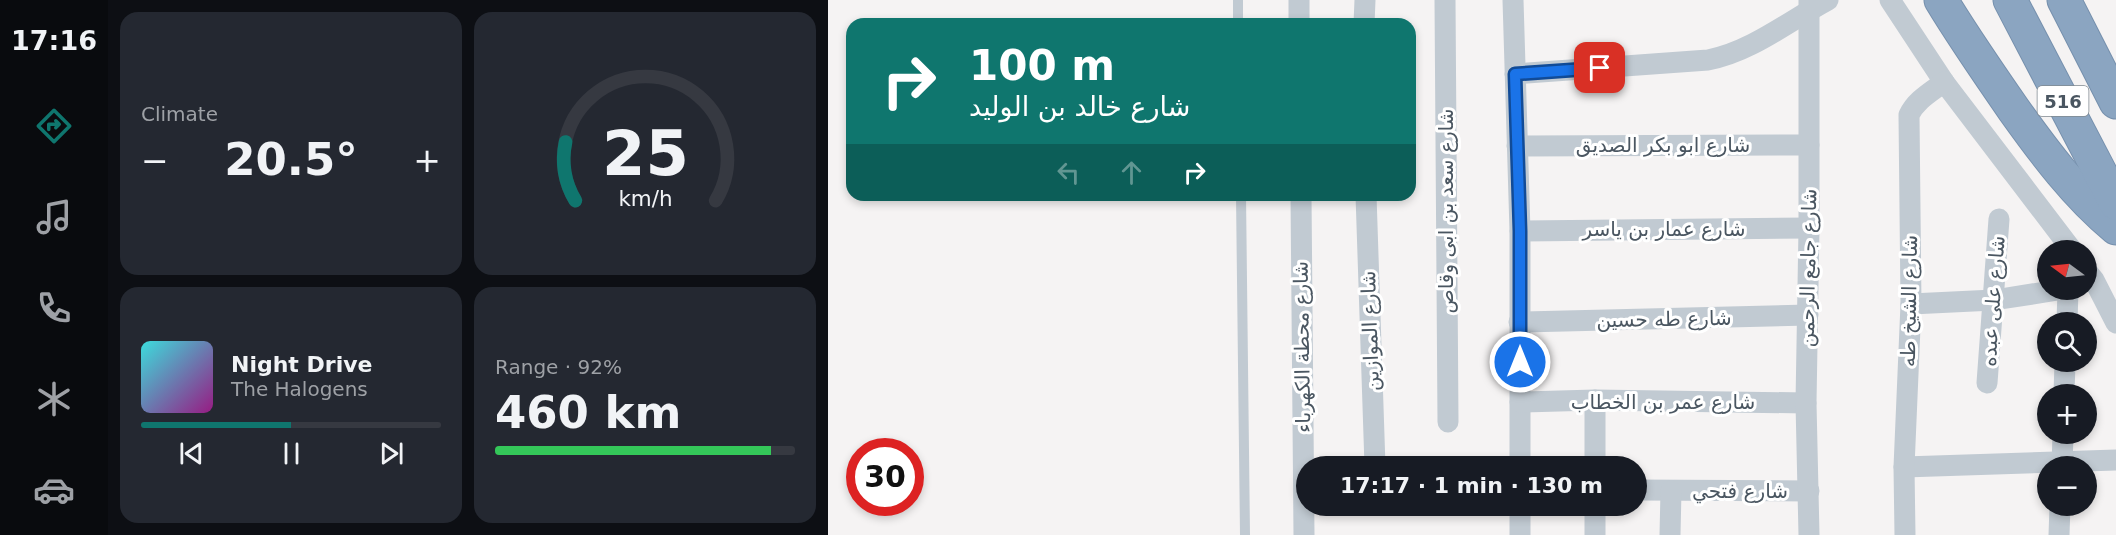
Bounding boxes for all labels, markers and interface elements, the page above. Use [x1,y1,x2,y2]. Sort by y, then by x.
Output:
text: 17:16 [11,25,97,56]
text: 100 m [969,41,1115,90]
icon: right [870,42,948,120]
pin [1574,42,1625,93]
icon: arrive [1583,51,1616,84]
road number: 516 [2038,86,2088,116]
text: شارع خالد بن الوليد [969,91,1190,122]
text: Climate [141,102,218,126]
icon: directions [33,105,75,147]
street label: شارع سعد بن ابى وقاص [1434,109,1458,313]
text: 25 [602,117,688,190]
text: 20.5° [224,133,358,186]
street label: شارع ابو بكر الصديق [1576,133,1750,157]
text: − [141,141,169,180]
text: + [413,141,441,180]
icon: left [1052,156,1085,189]
icon: ahead [1115,156,1148,189]
icon: right [1178,156,1211,189]
text: km/h [618,186,672,211]
street label: شارع جامع الرحمن [1795,188,1821,348]
icon: music [33,196,75,238]
street label: شارع عمار بن ياسر [1581,217,1746,241]
street label: شارع الشيخ طه [1896,235,1922,367]
street label: شارع على عبده [1976,235,2010,367]
north arrow [2037,240,2097,300]
map controls [2037,240,2097,516]
street label: شارع محطة الكهرباء [1289,261,1315,433]
street label: شارع الموازين [1356,270,1384,392]
icon: phone [33,287,75,329]
street label: شارع طه حسين [1596,306,1732,332]
button: search [2037,312,2097,372]
position arrow [1488,330,1552,394]
text: Night Drive [231,352,372,377]
text: Range · 92% [495,355,622,379]
text: The Halogens [231,377,368,401]
icon: climate [33,378,75,420]
button: + [2037,384,2097,444]
text: 460 km [495,386,681,439]
street label: شارع عمر بن الخطاب [1571,390,1755,414]
icon: previous [175,437,208,470]
icon: pause [275,437,308,470]
icon: next [375,437,408,470]
speed limit sign: 30 [846,438,924,516]
button: − [2037,456,2097,516]
icon: car [33,469,75,511]
text: 17:17 · 1 min · 130 m [1340,473,1603,498]
street label: شارع فتحي [1692,479,1788,504]

